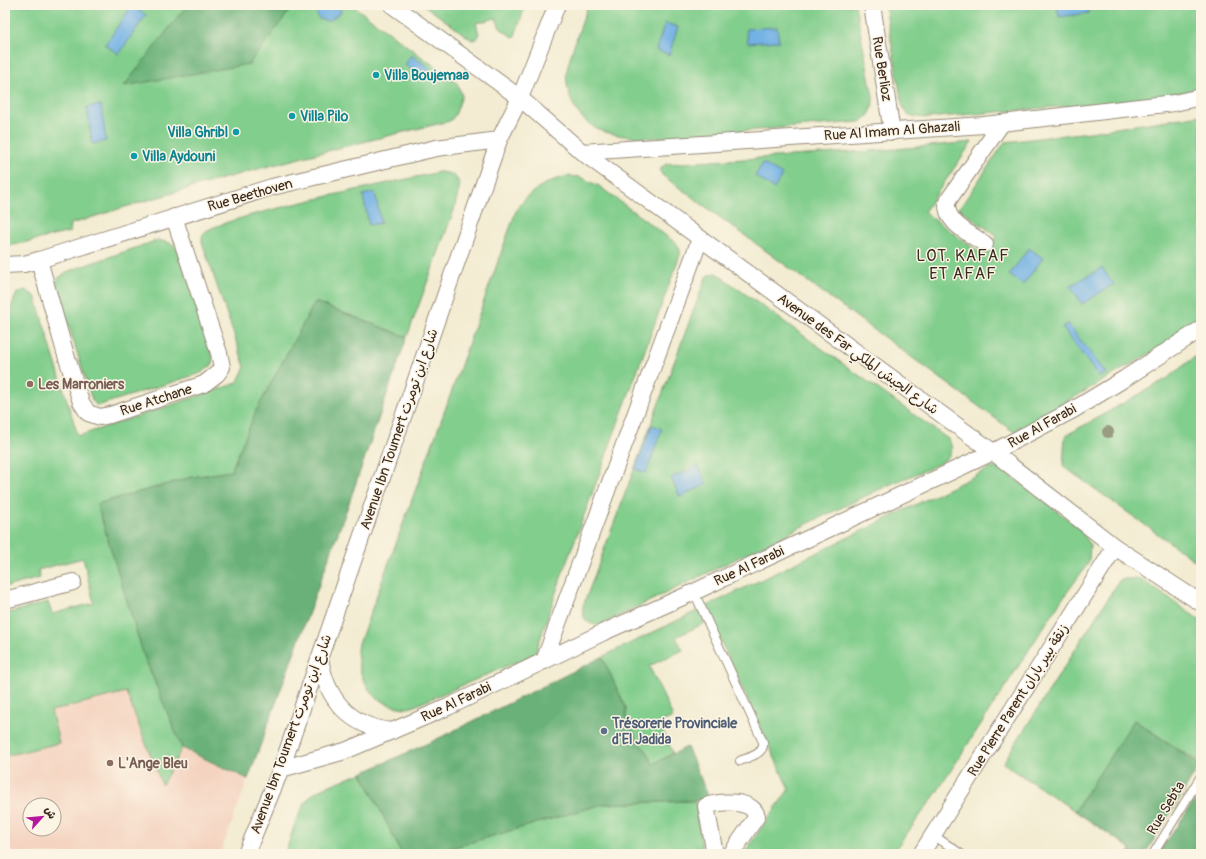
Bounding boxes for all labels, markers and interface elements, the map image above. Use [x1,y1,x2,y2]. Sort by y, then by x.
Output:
street label: Rue Berlioz [868,35,896,103]
place label: Villa Boujemaa [384,67,469,84]
marker: Villa Boujemaa [371,70,381,80]
place label: Villa Pilo [300,108,349,125]
marker: Villa Pilo [287,111,297,121]
street label: Rue Al Imam Al Ghazali [823,118,961,144]
place label: Villa Ghribl [167,124,228,141]
marker: Villa Ghribl [231,127,241,137]
place label: Villa Aydouni [142,148,216,165]
marker: Villa Aydouni [129,151,139,161]
street label: Rue Beethoven [206,175,294,215]
district label: LOT. KAFAF ET AFAF [916,246,1010,284]
street label: Avenue des Far شارع الجيش الملكي [772,290,942,421]
street label: Avenue Ibn Toumert شارع ابن تومرت [357,326,442,532]
place label: Les Marroniers [38,376,125,393]
marker: Les Marroniers [25,379,35,389]
street label: Rue Atchane [118,380,194,420]
street label: Rue Al Farabi [1005,400,1080,452]
street label: Rue Al Farabi [711,542,787,590]
street label: Rue Pierre Parent زنقة بيير باران [964,621,1072,779]
street label: Avenue Ibn Toumert شارع ابن تومرت [247,632,336,837]
street label: Rue Al Farabi [418,678,494,726]
place label: Trésorerie Provinciale d'El Jadida [611,715,738,748]
marker: Trésorerie Provinciale d'El Jadida [599,726,609,736]
place label: L'Ange Bleu [118,755,188,772]
marker: L'Ange Bleu [105,758,115,768]
street label: Rue Sebta [1143,778,1189,838]
north arrow [22,797,62,837]
text: ش [42,804,59,821]

